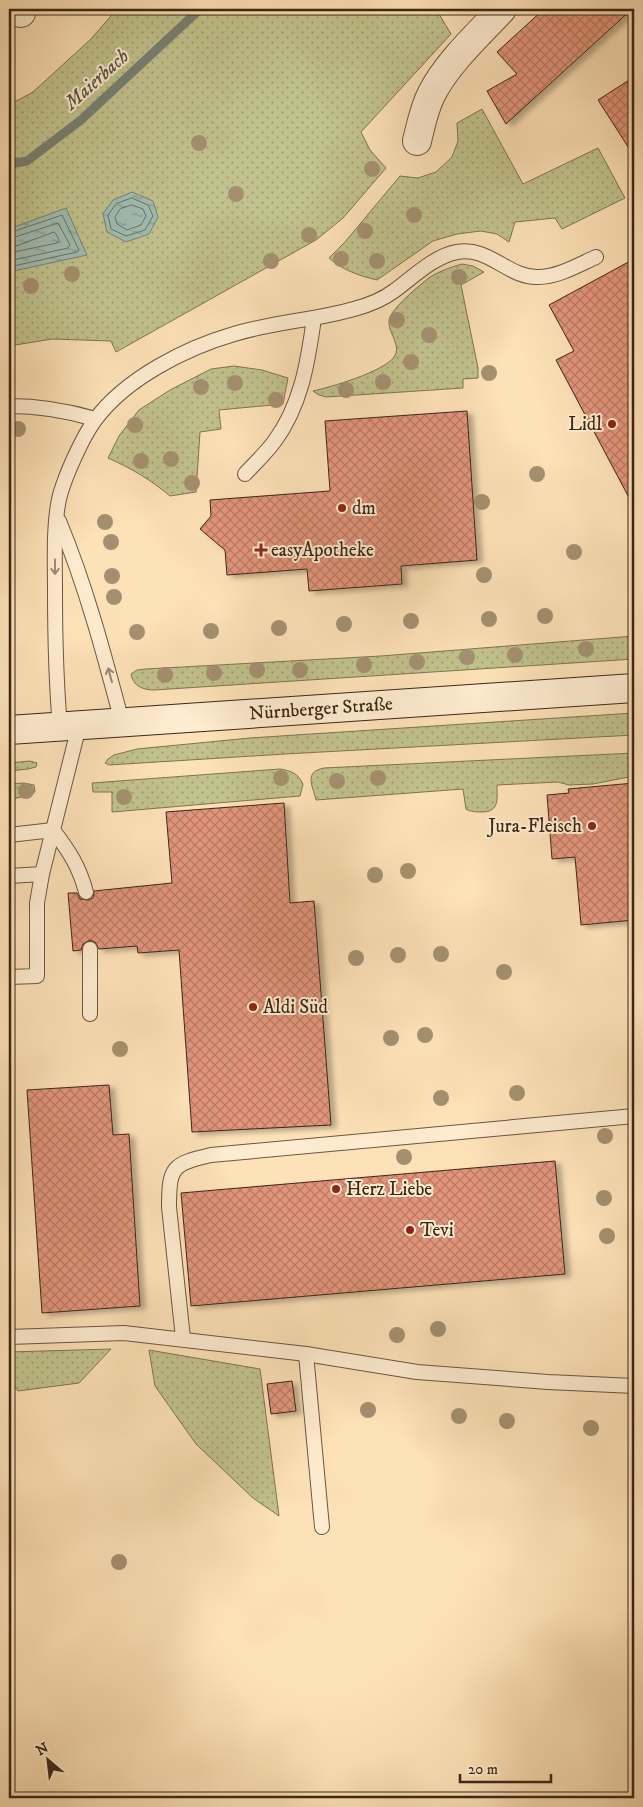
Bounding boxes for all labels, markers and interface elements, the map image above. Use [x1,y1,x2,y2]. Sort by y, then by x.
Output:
water label: Maierbach [58,44,135,117]
place label: Lidl [568,413,602,436]
marker: Lidl [606,418,618,430]
place label: dm [352,497,376,520]
marker: dm [336,502,348,514]
place label: easyApotheke [271,539,374,562]
marker: easyApotheke [255,544,267,556]
one-way arrow [50,558,60,574]
one-way arrow [104,667,114,683]
street label: Nürnberger Straße [248,692,394,725]
place label: Jura-Fleisch [486,815,582,838]
marker: Jura-Fleisch [586,820,598,832]
place label: Aldi Süd [263,996,328,1019]
marker: Aldi Süd [247,1001,259,1013]
place label: Herz Liebe [346,1178,432,1201]
marker: Herz Liebe [330,1183,342,1195]
place label: Tevi [420,1219,454,1242]
marker: Tevi [404,1224,416,1236]
north arrow [22,1734,72,1784]
text: N [33,1739,52,1760]
scale bar [460,1752,552,1784]
text: 20 m [468,1760,498,1779]

